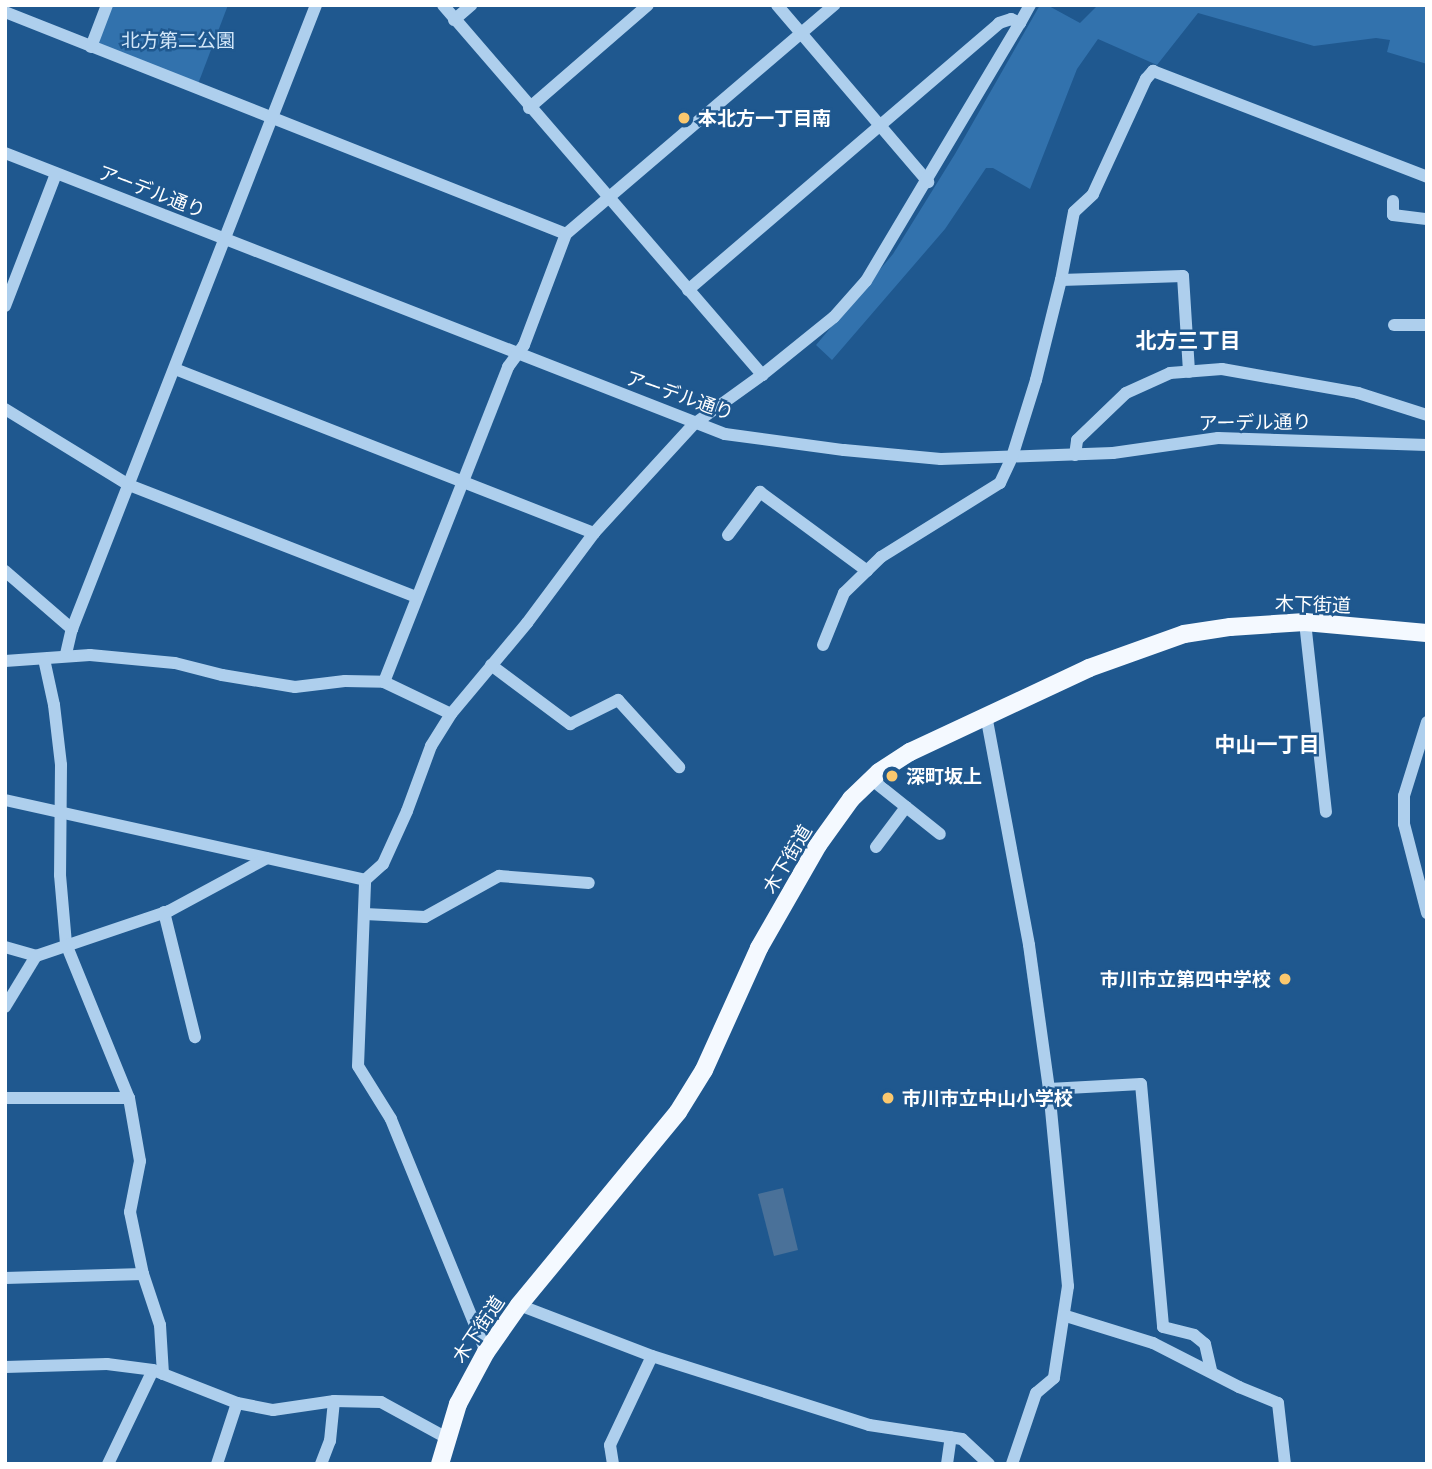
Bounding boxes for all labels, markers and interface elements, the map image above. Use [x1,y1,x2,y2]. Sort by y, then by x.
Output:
park label: 北方第二公園 [121,29,235,51]
place label: 本北方一丁目南 [698,107,831,129]
marker: 本北方一丁目南 [676,110,692,126]
street label: アーデル通り [95,160,209,222]
district label: 北方三丁目 [1136,327,1240,353]
street label: アーデル通り [623,366,737,424]
street label: アーデル通り [1198,410,1312,434]
street label: 木下街道 [1275,591,1351,617]
district label: 中山一丁目 [1215,731,1319,757]
place label: 深町坂上 [906,765,982,787]
marker: 深町坂上 [884,768,900,784]
street label: 木下街道 [758,821,816,897]
place label: 市川市立第四中学校 [1100,968,1271,990]
marker: 市川市立第四中学校 [1277,971,1293,987]
place label: 市川市立中山小学校 [902,1087,1073,1109]
marker: 市川市立中山小学校 [880,1090,896,1106]
street label: 木下街道 [447,1291,509,1367]

